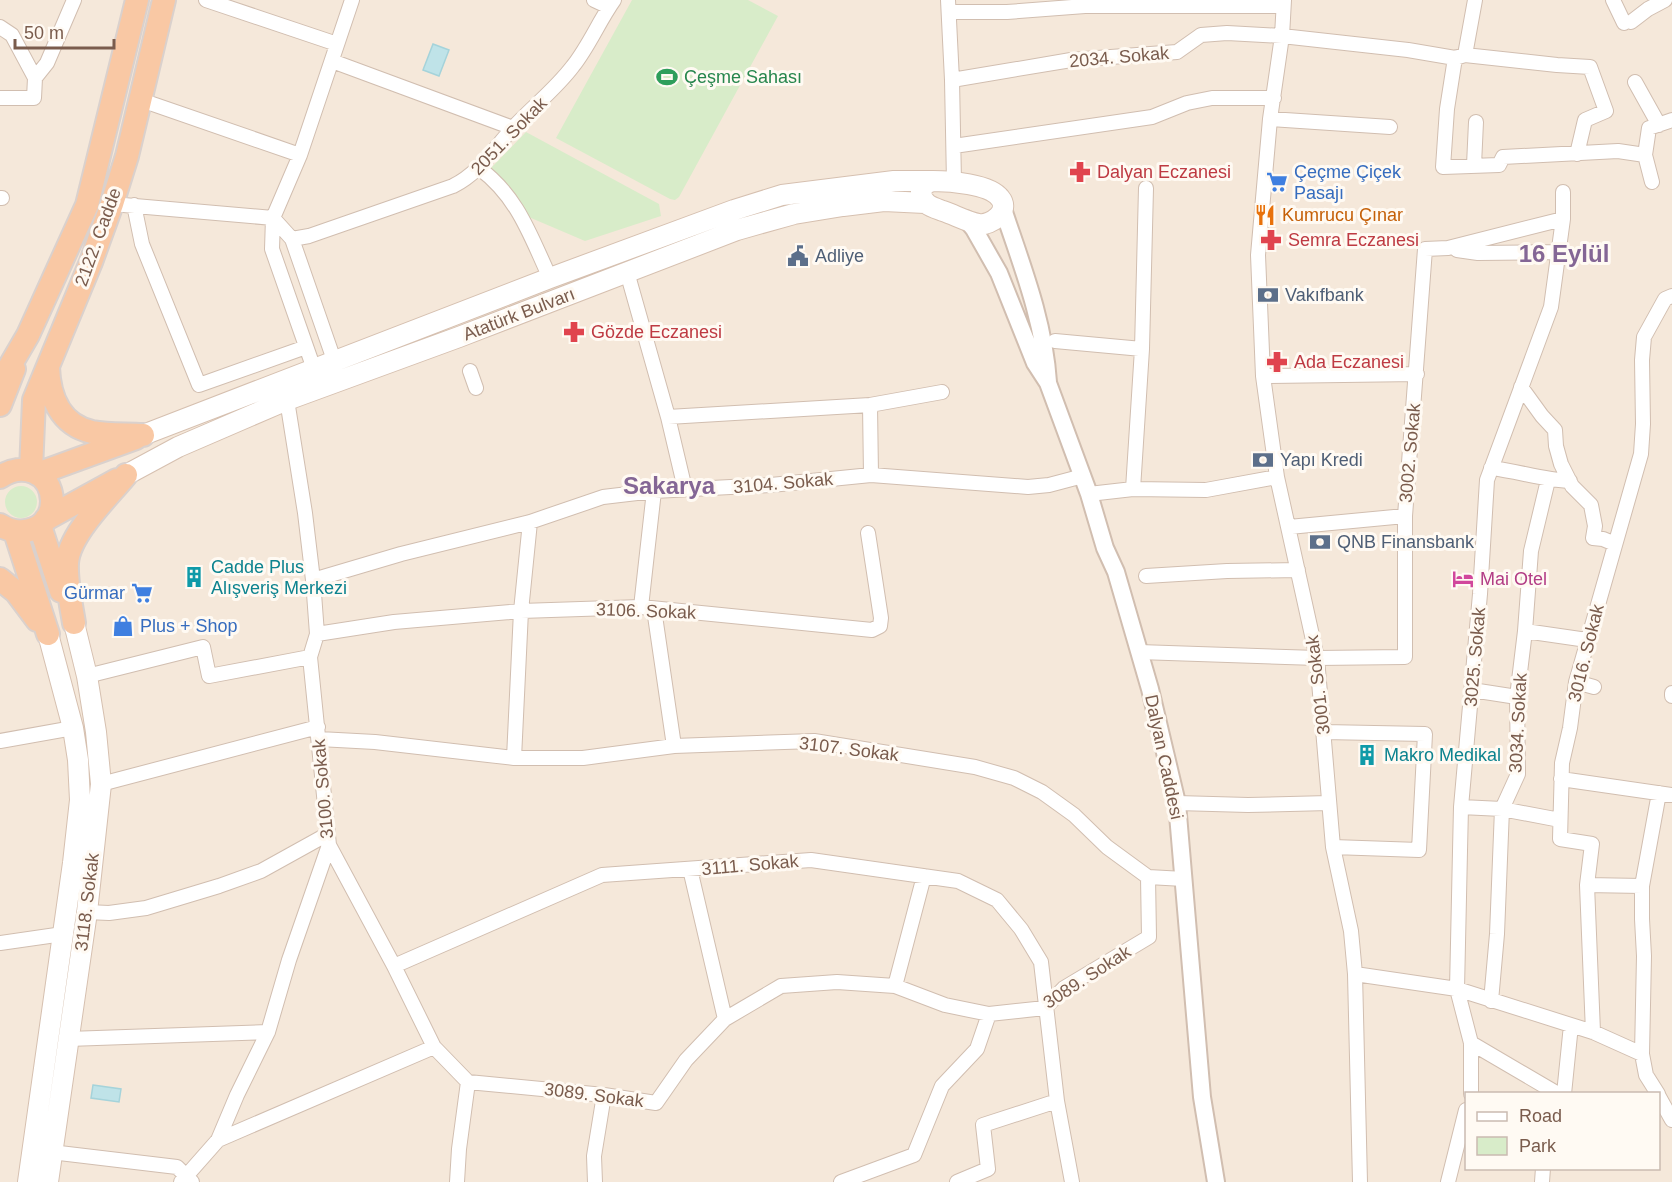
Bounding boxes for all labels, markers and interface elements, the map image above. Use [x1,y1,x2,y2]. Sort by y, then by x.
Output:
scale bar [15,12,114,50]
text: 50 m [24,23,64,43]
street label: 2034. Sokak [1068,43,1171,71]
sports icon: Çeşme Sahası [655,65,679,89]
place label: Çeşme Sahası [684,67,802,87]
street label: 2051. Sokak [467,92,552,179]
pharmacy icon: Dalyan Eczanesi [1068,160,1092,184]
place label: Dalyan Eczanesi [1097,162,1231,182]
place label: Çeçme Çiçek Pasajı [1294,162,1402,203]
supermarket icon: Çeçme Çiçek Pasajı [1265,170,1289,194]
street label: 2122. Cadde [71,185,125,289]
restaurant icon: Kumrucu Çınar [1253,203,1277,227]
place label: Kumrucu Çınar [1282,205,1403,225]
pharmacy icon: Semra Eczanesi [1259,228,1283,252]
place label: Semra Eczanesi [1288,230,1419,250]
district label: 16 Eylül [1519,240,1609,267]
public building icon: Adliye [786,244,810,268]
place label: Adliye [815,246,864,266]
bank icon: Vakıfbank [1256,283,1280,307]
street label: Atatürk Bulvarı [460,284,578,344]
place label: Vakıfbank [1285,285,1365,305]
pharmacy icon: Gözde Eczanesi [562,320,586,344]
place label: Gözde Eczanesi [591,322,722,342]
pharmacy icon: Ada Eczanesi [1265,350,1289,374]
place label: Ada Eczanesi [1294,352,1404,372]
street label: 3002. Sokak [1396,401,1424,504]
bank icon: Yapı Kredi [1251,448,1275,472]
place label: Yapı Kredi [1280,450,1363,470]
street label: 3104. Sokak [732,469,835,497]
district label: Sakarya [623,472,716,499]
bank icon: QNB Finansbank [1308,530,1332,554]
place label: QNB Finansbank [1337,532,1475,552]
place label: Cadde Plus Alışveriş Merkezi [211,557,347,598]
building icon: Cadde Plus Alışveriş Merkezi [182,565,206,589]
hotel icon: Mai Otel [1451,567,1475,591]
place label: Mai Otel [1480,569,1547,589]
supermarket icon: Gürmar [130,581,154,605]
place label: Gürmar [64,583,125,603]
street label: 3106. Sokak [596,599,697,623]
street label: 3016. Sokak [1564,601,1608,704]
street label: 3025. Sokak [1461,605,1489,708]
shop icon: Plus + Shop [111,614,135,638]
place label: Plus + Shop [140,616,238,636]
street label: 3001. Sokak [1302,633,1334,736]
street label: 3034. Sokak [1505,672,1531,773]
street label: Dalyan Caddesi [1141,693,1187,821]
street label: 3107. Sokak [798,733,901,765]
street label: 3100. Sokak [309,737,337,840]
building icon: Makro Medikal [1355,743,1379,767]
place label: Makro Medikal [1384,745,1501,765]
street label: 3118. Sokak [71,851,103,952]
street label: 3111. Sokak [701,851,800,879]
street label: 3089. Sokak [1040,941,1135,1013]
street label: 3089. Sokak [543,1079,646,1111]
legend [1465,1092,1660,1170]
text: Road [1519,1106,1562,1126]
text: Park [1519,1136,1557,1156]

